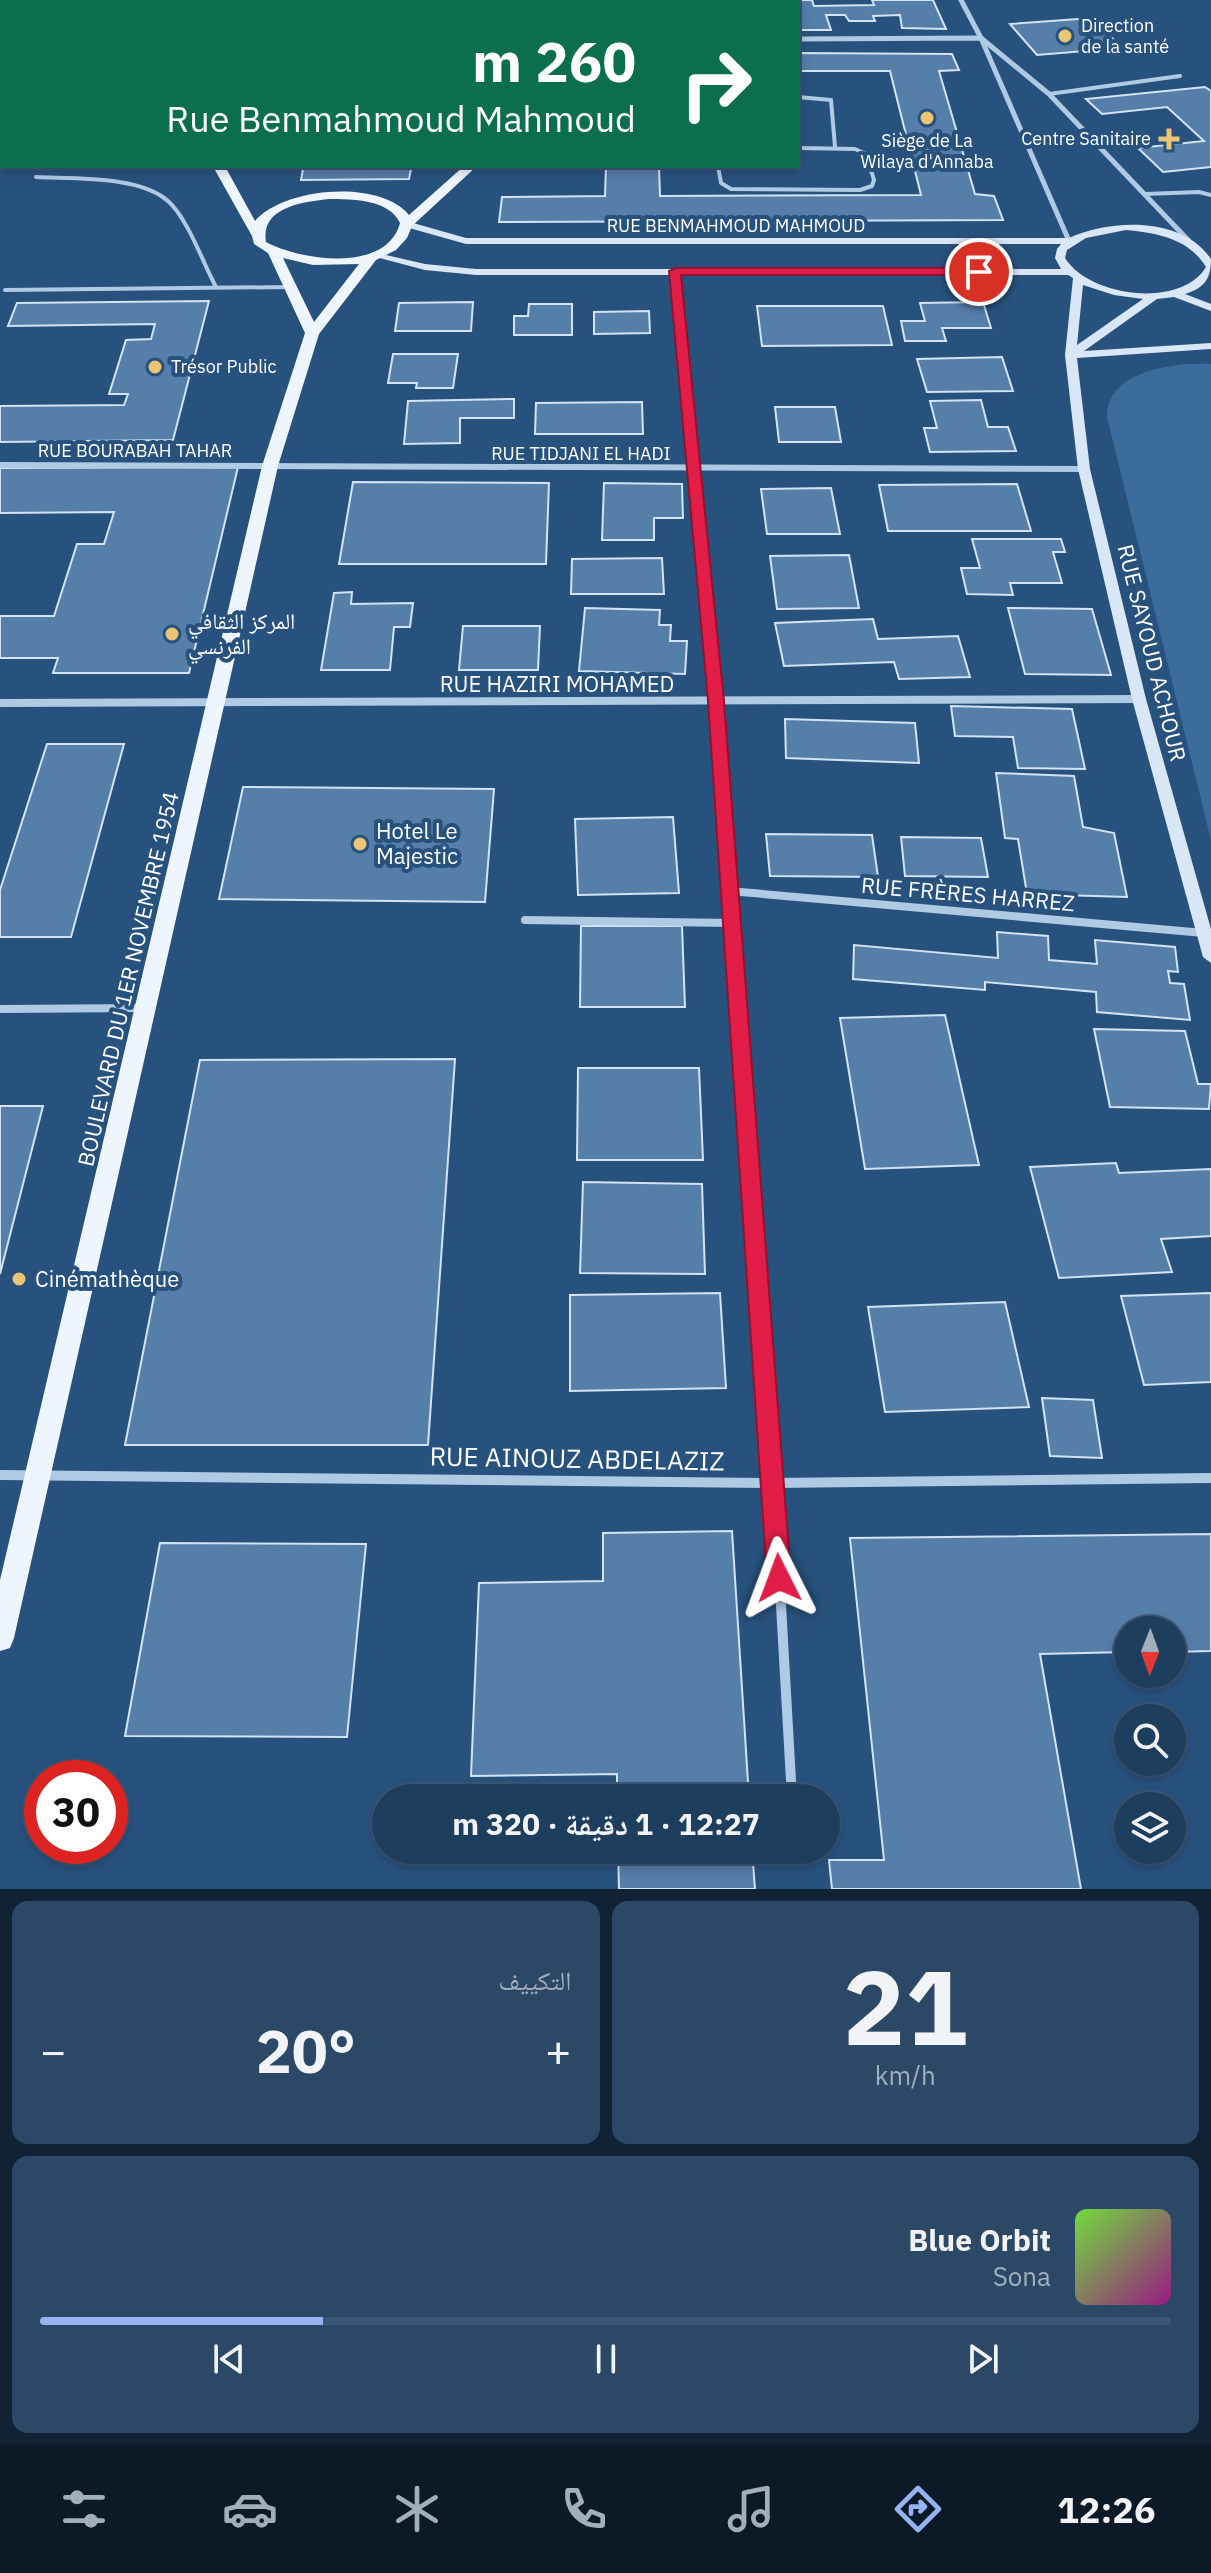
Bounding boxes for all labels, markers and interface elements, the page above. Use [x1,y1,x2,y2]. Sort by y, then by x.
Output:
place label: Direction de la santé [1081,14,1169,58]
text: 260 m [472,25,636,97]
marker: Direction de la santé [1056,27,1074,45]
icon: right [664,32,768,136]
text: Rue Benmahmoud Mahmoud [166,95,636,142]
marker: Siège de La Wilaya d'Annaba [918,109,936,127]
place label: Centre Sanitaire [1021,127,1151,150]
marker: Centre Sanitaire [1158,128,1180,150]
place label: Siège de La Wilaya d'Annaba [860,129,994,173]
street label: RUE BENMAHMOUD MAHMOUD [607,214,865,237]
pin [945,238,1013,306]
icon: arrive [957,250,1001,294]
place label: Trésor Public [171,355,277,378]
marker: Trésor Public [146,358,164,376]
street label: RUE BOURABAH TAHAR [38,439,232,462]
street label: RUE TIDJANI EL HADI [491,442,671,465]
street label: RUE SAYOUD ACHOUR [1111,541,1194,764]
place label: المركز الثقافي الفرنسي [188,606,295,664]
marker: المركز الثقافي الفرنسي [163,625,181,643]
street label: RUE HAZIRI MOHAMED [440,669,674,698]
street label: BOULEVARD DU 1ER NOVEMBRE 1954 [70,789,185,1169]
place label: Hotel Le Majestic [376,816,458,870]
marker: Hotel Le Majestic [351,835,369,853]
street label: RUE FRÈRES HARREZ [860,870,1076,917]
place label: Cinémathèque [35,1264,179,1293]
marker: Cinémathèque [10,1270,28,1288]
street label: RUE AINOUZ ABDELAZIZ [429,1438,725,1478]
position arrow [737,1536,821,1620]
north arrow [1114,1616,1186,1688]
map controls [1114,1616,1186,1864]
button: search [1114,1704,1186,1776]
speed limit sign: 30 [24,1760,128,1864]
button: layers [1114,1792,1186,1864]
text: 12:27 · 1 دقيقة · 320 m [452,1804,760,1843]
text: 21 [843,1938,968,2074]
text: التكييف [499,1963,572,1997]
text: 20° [256,2011,356,2090]
text: − [40,2022,66,2079]
text: + [545,2022,571,2079]
text: km/h [875,2058,936,2092]
text: Blue Orbit [908,2220,1051,2259]
text: Sona [993,2259,1051,2293]
icon: previous [207,2337,251,2381]
icon: pause [584,2337,628,2381]
icon: next [961,2337,1005,2381]
icon: filters [56,2481,112,2537]
icon: car [222,2481,278,2537]
icon: climate [389,2481,445,2537]
icon: phone [556,2481,612,2537]
icon: music [723,2481,779,2537]
icon: directions [890,2481,946,2537]
text: 12:26 [1057,2486,1156,2533]

